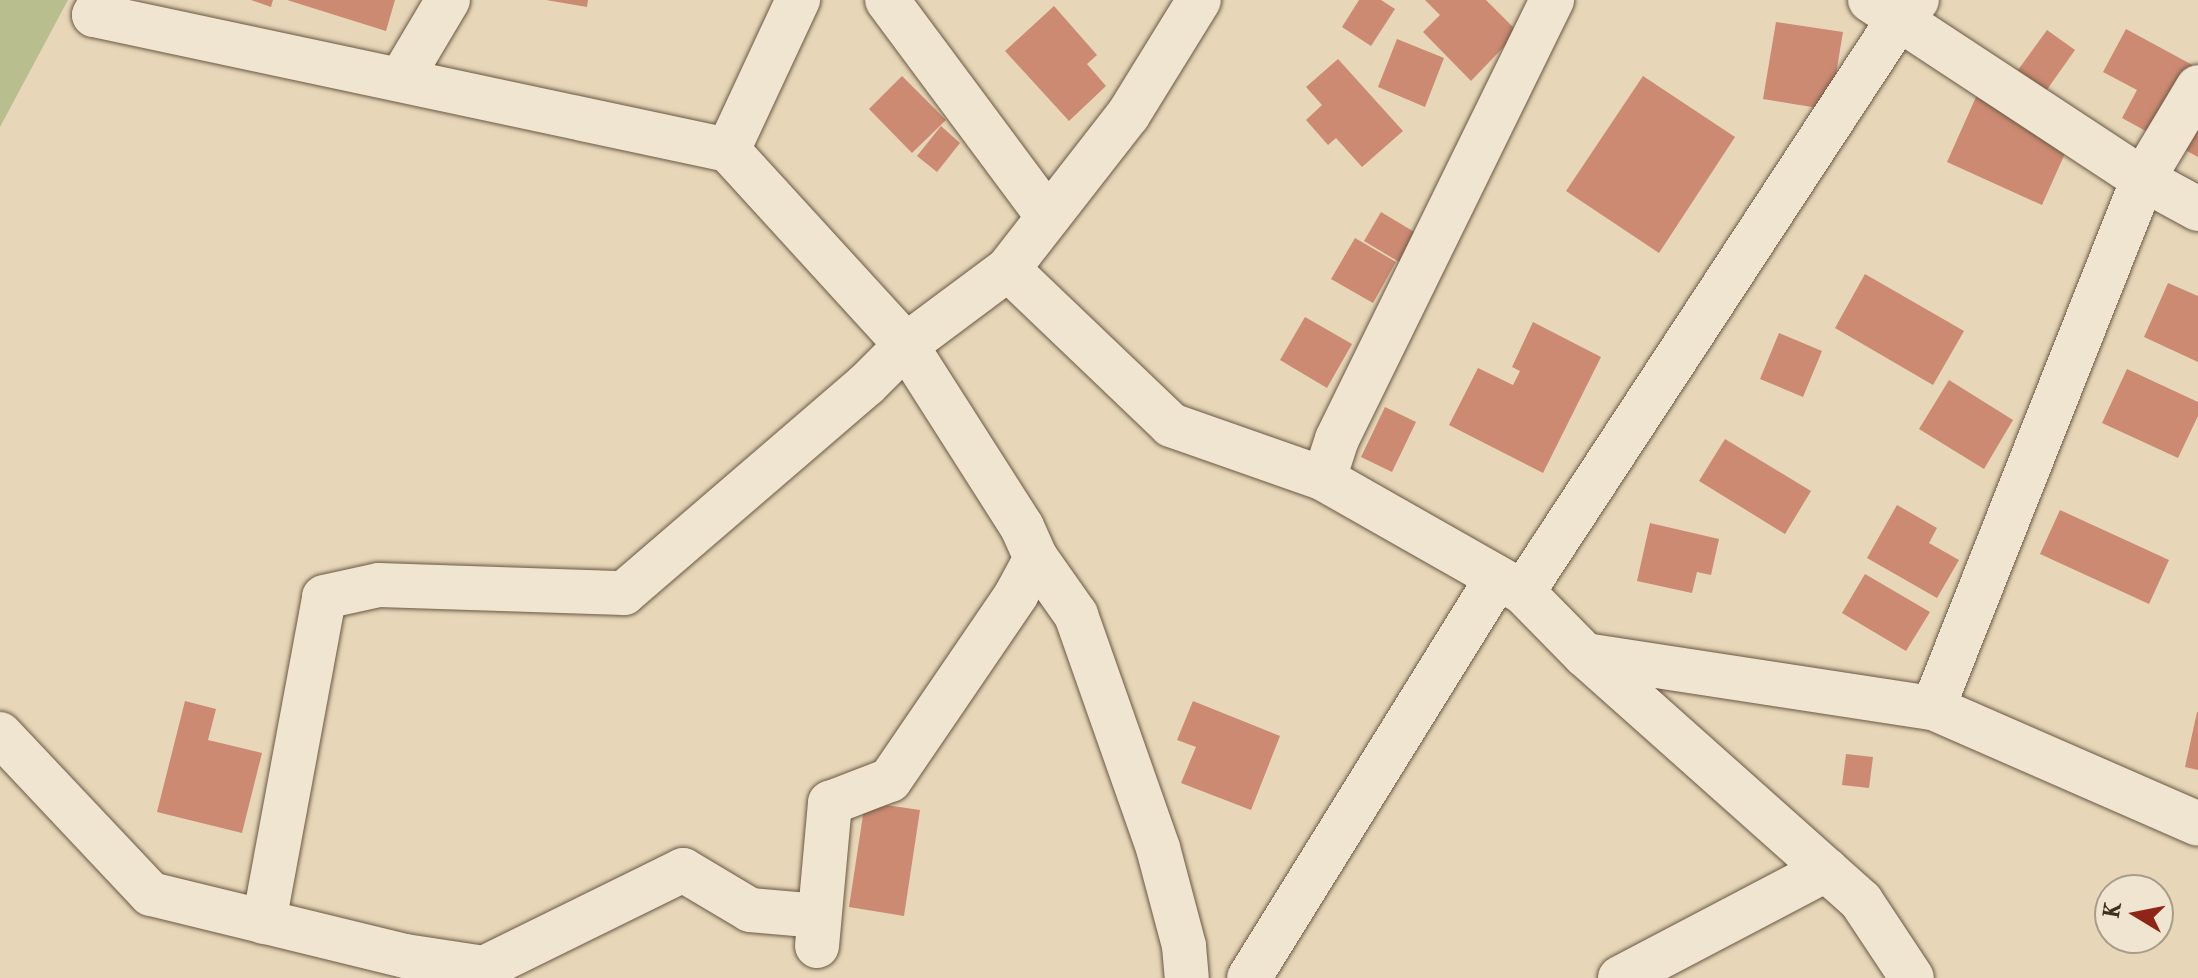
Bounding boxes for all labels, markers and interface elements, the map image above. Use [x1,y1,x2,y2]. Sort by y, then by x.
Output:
north arrow [2094,874,2174,954]
text: K [2097,900,2127,920]

